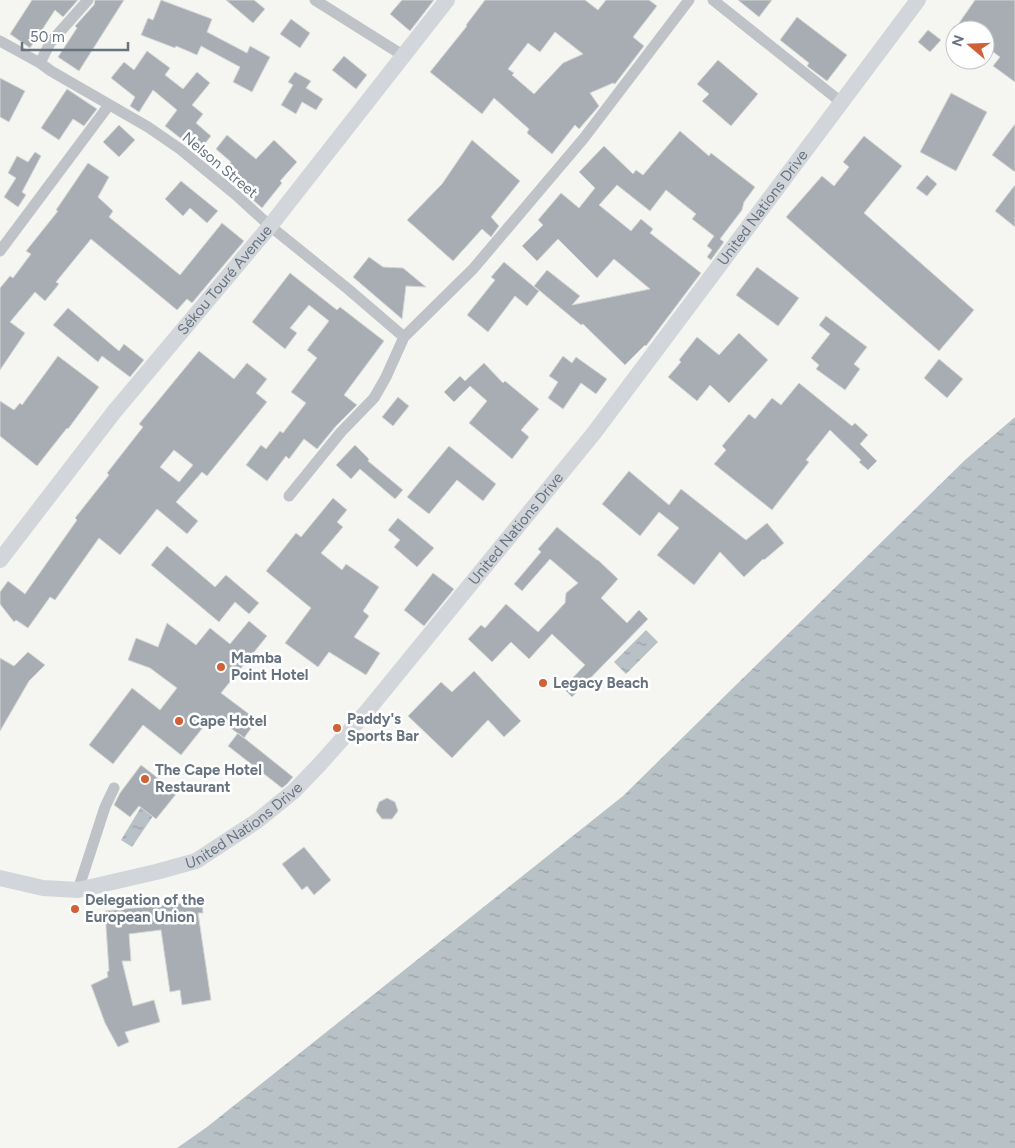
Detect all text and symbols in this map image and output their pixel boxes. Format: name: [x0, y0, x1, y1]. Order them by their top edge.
scale bar: [22, 20, 129, 52]
north arrow: [945, 20, 995, 70]
text: 50 m: [30, 28, 65, 46]
text: N: [948, 33, 968, 49]
street label: Nelson Street: [179, 128, 262, 202]
street label: United Nations Drive: [714, 146, 812, 269]
street label: Sékou Touré Avenue: [174, 222, 276, 339]
street label: United Nations Drive: [465, 469, 567, 589]
place label: Mamba Point Hotel: [231, 649, 309, 684]
marker: Mamba Point Hotel: [215, 661, 227, 673]
place label: Legacy Beach: [553, 674, 649, 692]
marker: Legacy Beach: [537, 677, 549, 689]
place label: Paddy's Sports Bar: [347, 710, 419, 745]
place label: Cape Hotel: [189, 712, 267, 730]
marker: Cape Hotel: [173, 715, 185, 727]
marker: Paddy's Sports Bar: [331, 722, 343, 734]
place label: The Cape Hotel Restaurant: [155, 761, 262, 796]
marker: The Cape Hotel Restaurant: [139, 773, 151, 785]
street label: United Nations Drive: [183, 779, 306, 872]
place label: Delegation of the European Union: [85, 891, 205, 926]
marker: Delegation of the European Union: [69, 903, 81, 915]

